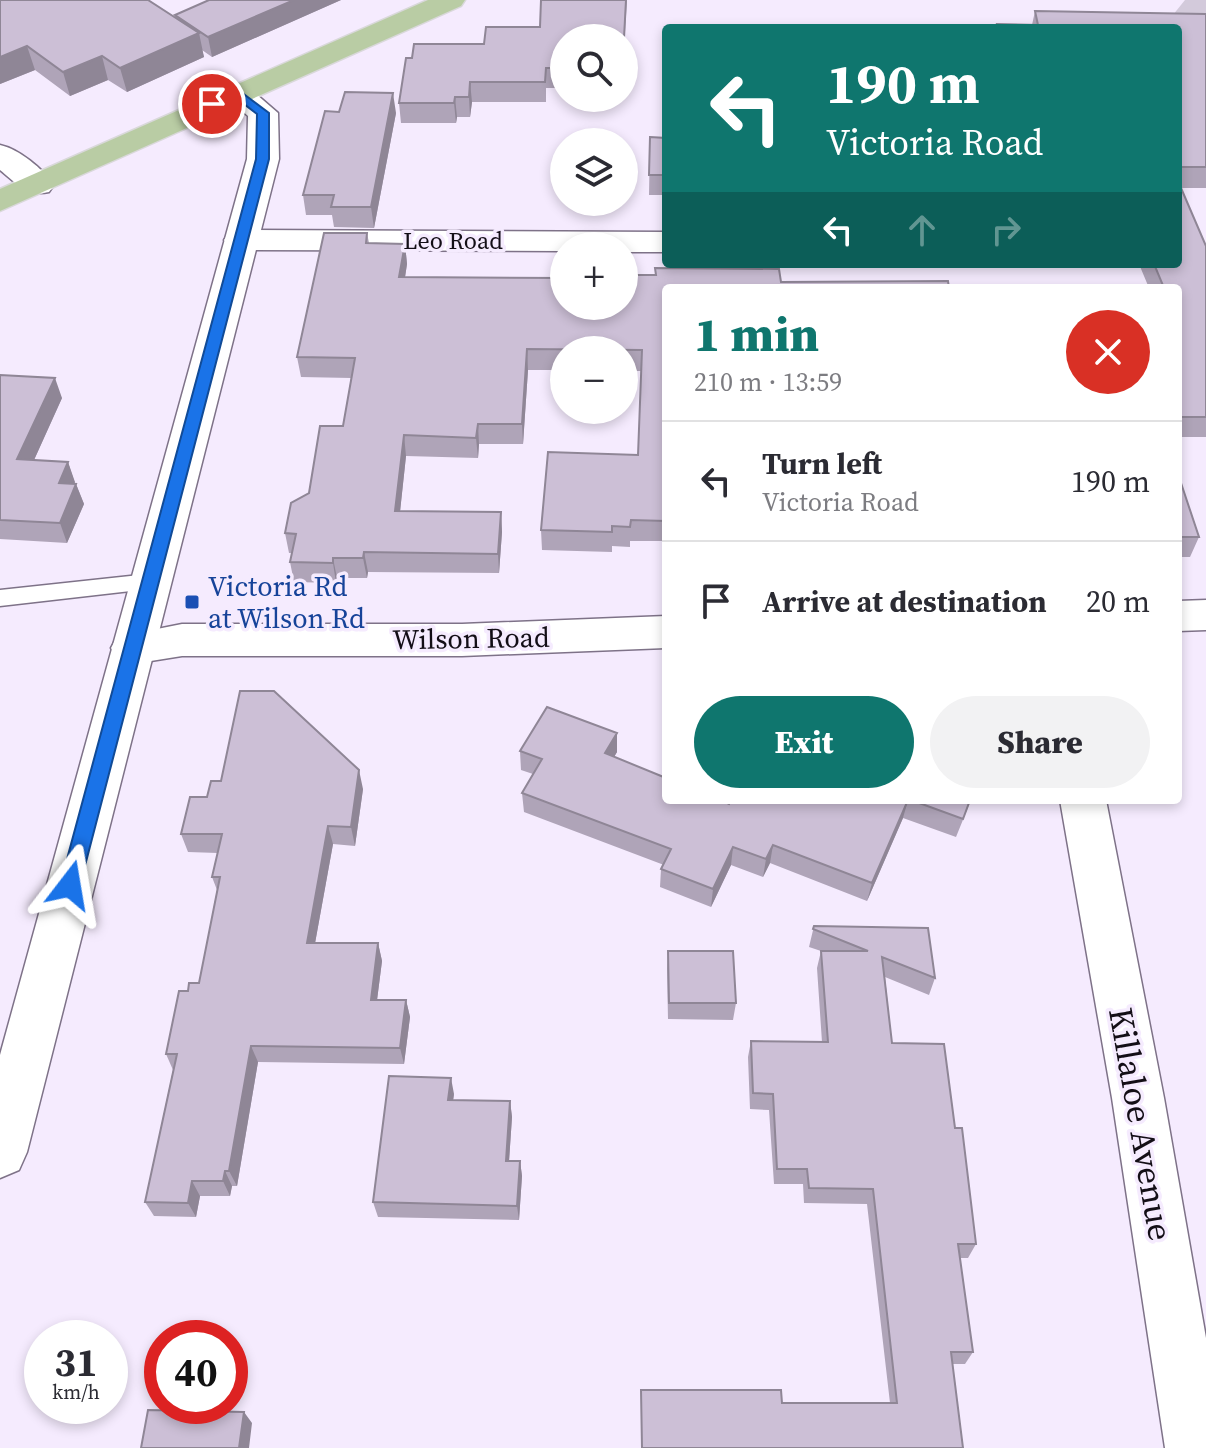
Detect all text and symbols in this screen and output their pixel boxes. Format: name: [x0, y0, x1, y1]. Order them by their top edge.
map controls: [550, 24, 638, 424]
button: search: [550, 24, 638, 112]
text: 190 m: [826, 45, 980, 122]
icon: left: [694, 56, 798, 160]
pin: [178, 70, 246, 138]
icon: arrive: [190, 82, 234, 126]
text: Victoria Road: [826, 118, 1043, 167]
button: layers: [550, 128, 638, 216]
icon: left: [816, 208, 860, 252]
icon: ahead: [900, 208, 944, 252]
icon: right: [984, 208, 1028, 252]
street label: Leo Road: [403, 224, 503, 257]
button: +: [550, 232, 638, 320]
text: 1 min: [694, 301, 819, 367]
button: close: [1066, 310, 1150, 394]
button: −: [550, 336, 638, 424]
text: 210 m · 13:59: [694, 364, 842, 400]
text: Turn left: [762, 443, 882, 484]
icon: left: [694, 459, 738, 503]
text: 190 m: [1071, 461, 1150, 502]
text: Victoria Road: [762, 484, 919, 520]
place label: Victoria Rd at Wilson Rd: [208, 567, 365, 637]
icon: arrive: [694, 579, 738, 623]
text: Arrive at destination: [762, 581, 1047, 622]
text: 20 m: [1086, 581, 1150, 622]
marker: Victoria Rd at Wilson Rd: [183, 593, 201, 611]
street label: Wilson Road: [392, 618, 550, 658]
button: Exit: [694, 696, 914, 788]
button: Share: [930, 696, 1150, 788]
position arrow: [28, 843, 112, 927]
street label: Killaloe Avenue: [1098, 1004, 1184, 1244]
speed limit sign: 40: [144, 1320, 248, 1424]
text: 31: [54, 1335, 98, 1389]
text: km/h: [52, 1378, 100, 1406]

